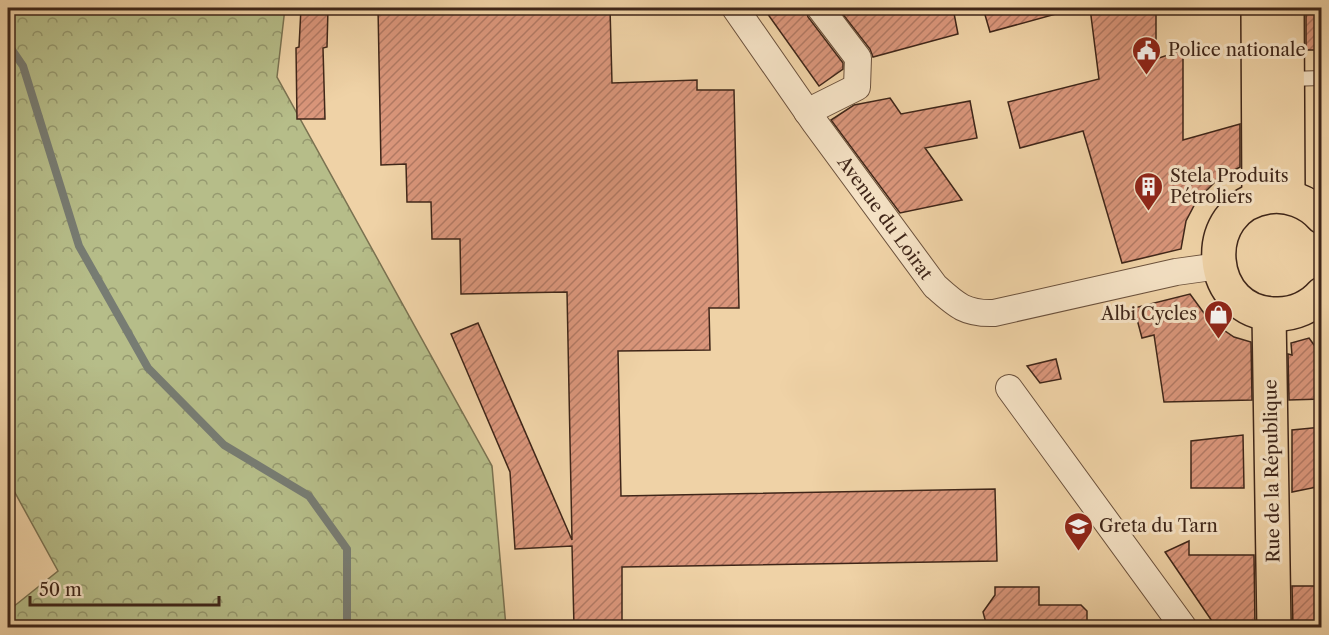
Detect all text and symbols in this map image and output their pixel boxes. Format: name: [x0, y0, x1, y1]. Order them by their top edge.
public building icon: Police nationale: [1131, 34, 1163, 76]
place label: Police nationale: [1168, 39, 1305, 61]
street label: Avenue du Loirat: [832, 151, 938, 285]
place label: Stela Produits Pétroliers: [1170, 165, 1289, 208]
building icon: Stela Produits Pétroliers: [1133, 170, 1165, 212]
shop icon: Albi Cycles: [1202, 298, 1234, 340]
place label: Albi Cycles: [1100, 303, 1197, 325]
street label: Rue de la République: [1259, 379, 1285, 563]
school or university icon: Greta du Tarn: [1062, 510, 1094, 552]
place label: Greta du Tarn: [1099, 515, 1218, 537]
scale bar: [30, 569, 219, 607]
text: 50 m: [39, 579, 82, 601]

